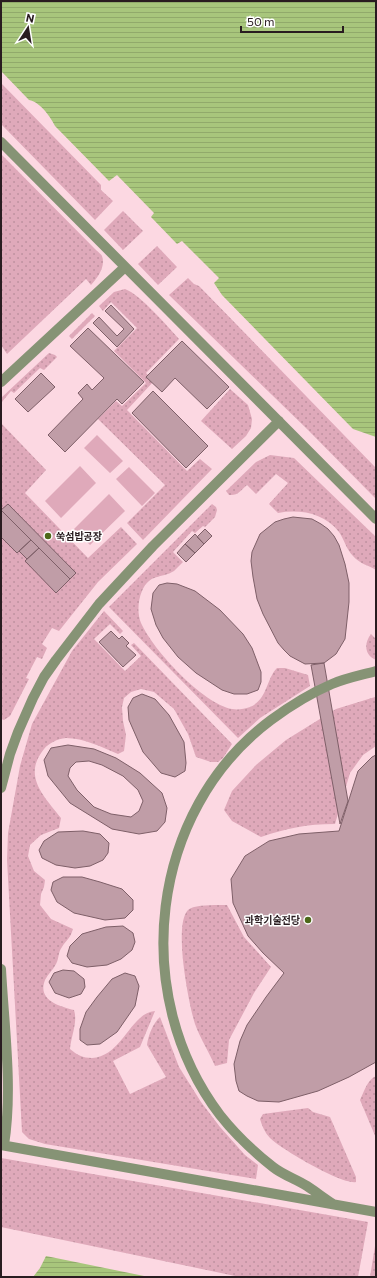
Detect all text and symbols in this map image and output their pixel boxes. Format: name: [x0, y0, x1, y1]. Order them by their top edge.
north arrow: [8, 8, 48, 48]
scale bar: [241, 8, 343, 34]
text: N: [25, 11, 36, 25]
text: 50 m: [247, 14, 275, 28]
place label: 쑥섬밥공장: [56, 530, 102, 542]
marker: 쑥섬밥공장: [43, 531, 53, 541]
place label: 과학기술전당: [245, 914, 300, 926]
marker: 과학기술전당: [303, 915, 313, 925]

